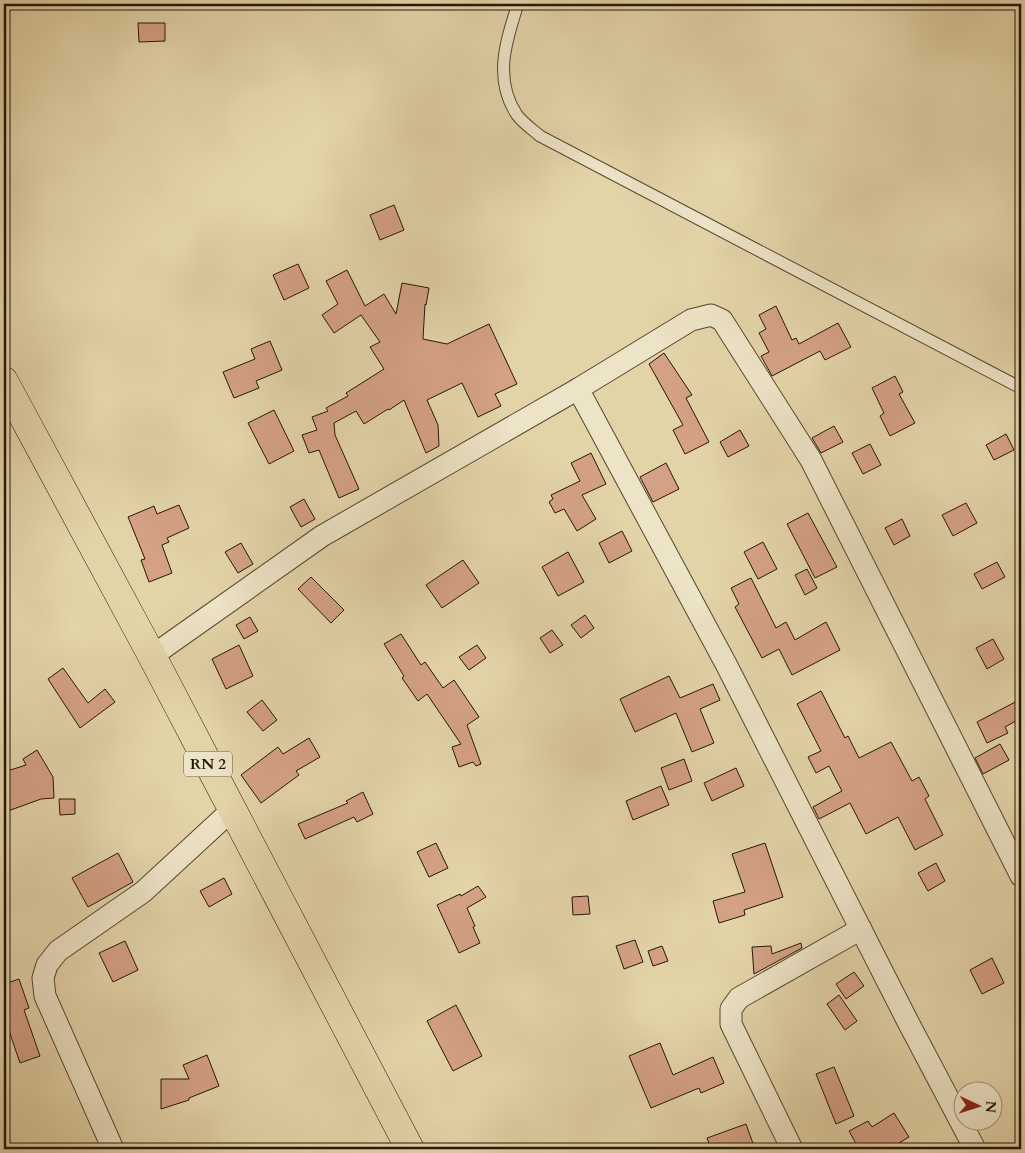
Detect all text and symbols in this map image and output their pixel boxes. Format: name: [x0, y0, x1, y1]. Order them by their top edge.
road number: RN 2: [184, 752, 232, 776]
north arrow: [952, 1080, 1002, 1130]
text: N: [981, 1100, 1000, 1114]

